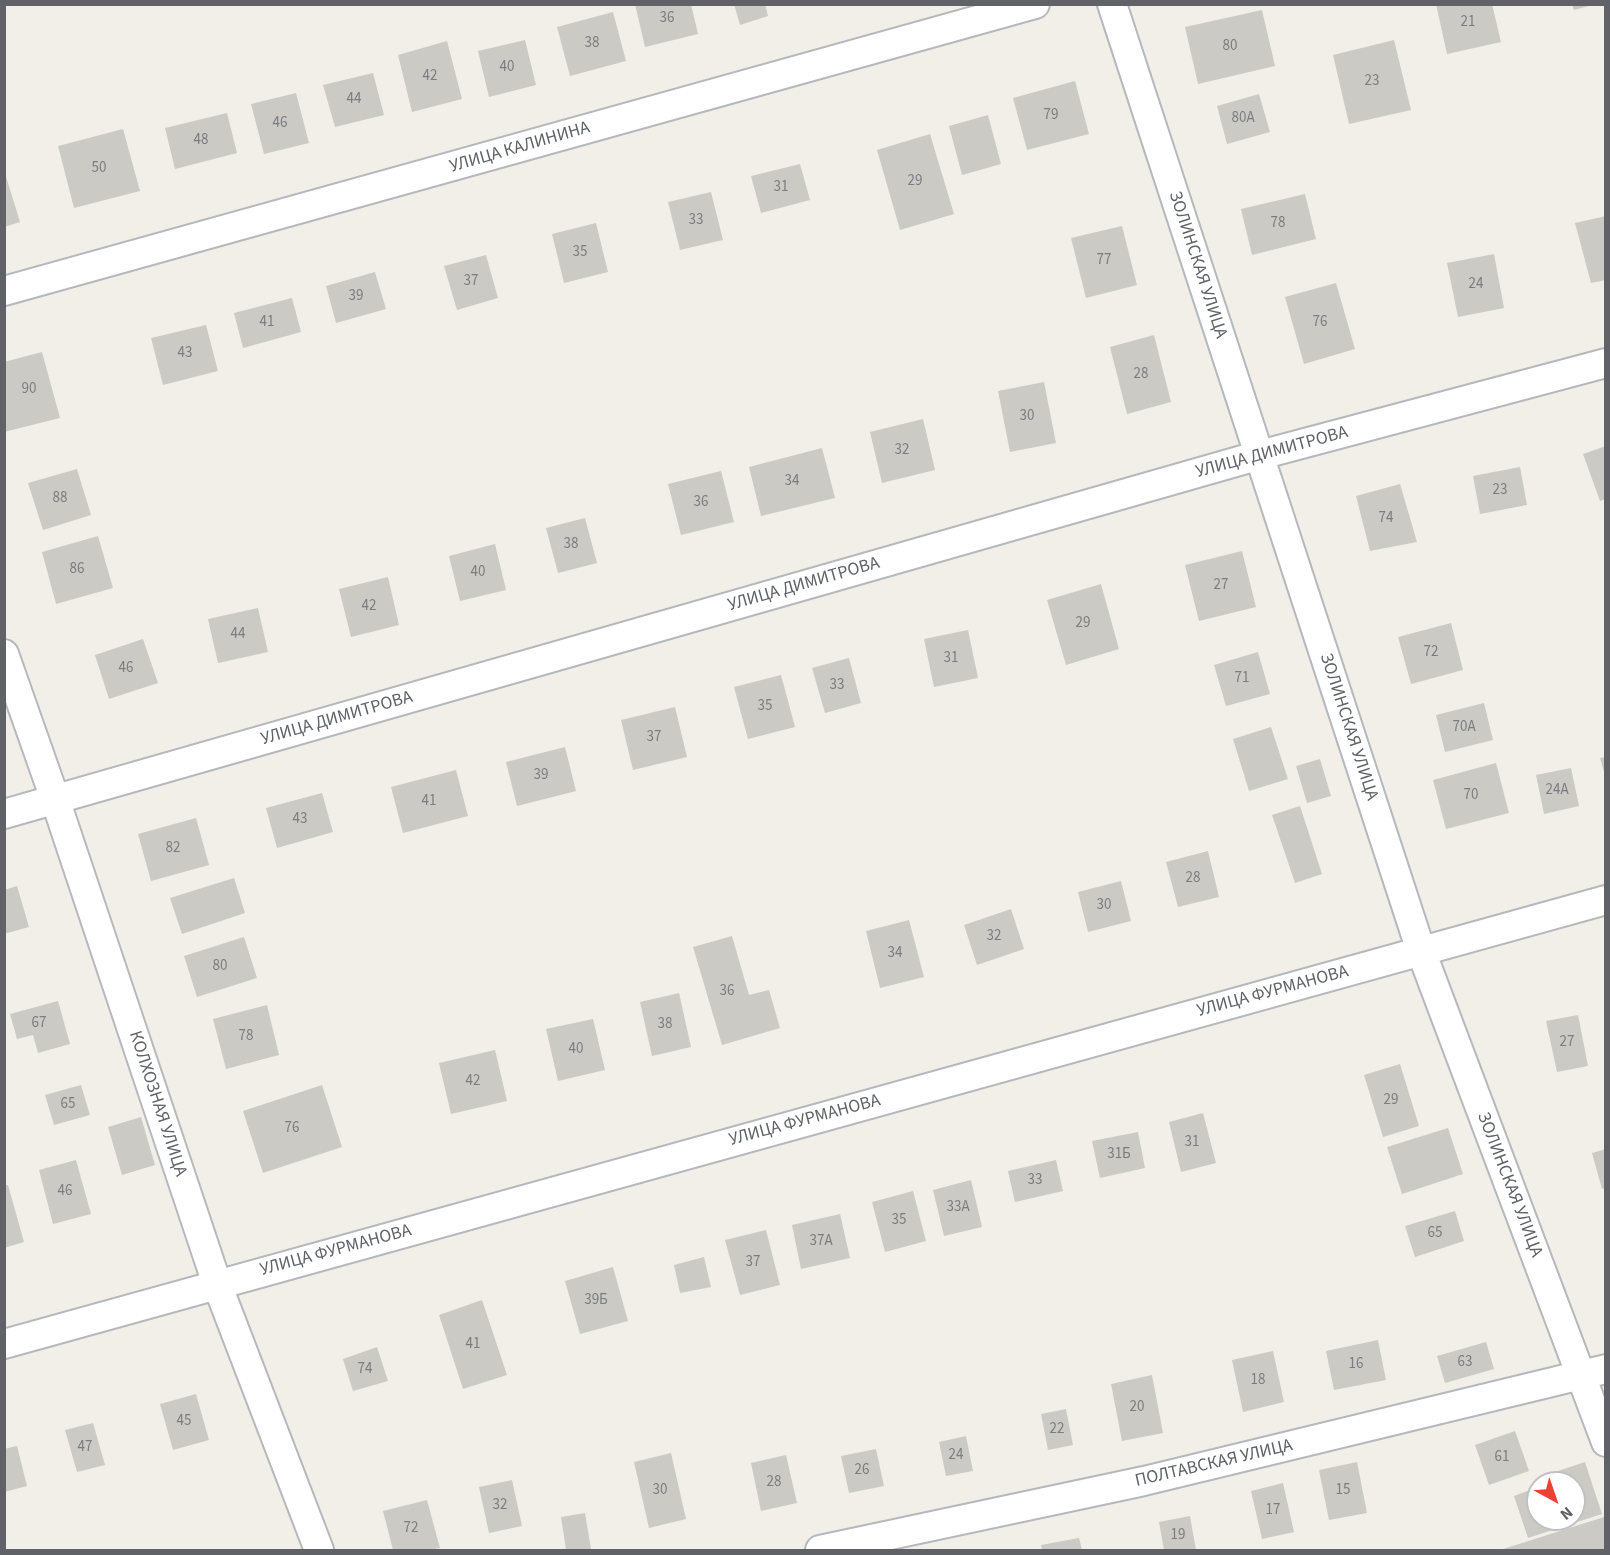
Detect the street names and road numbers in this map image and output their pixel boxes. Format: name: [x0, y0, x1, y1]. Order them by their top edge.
street label: УЛИЦА КАЛИНИНА: [447, 118, 593, 178]
street label: ЗОЛИНСКАЯ УЛИЦА: [1163, 189, 1231, 341]
street label: УЛИЦА ДИМИТРОВА: [1194, 422, 1350, 484]
street label: УЛИЦА ДИМИТРОВА: [726, 553, 882, 617]
street label: ЗОЛИНСКАЯ УЛИЦА: [1314, 651, 1382, 803]
street label: УЛИЦА ДИМИТРОВА: [259, 687, 415, 751]
street label: УЛИЦА ФУРМАНОВА: [1195, 961, 1351, 1023]
street label: КОЛХОЗНАЯ УЛИЦА: [123, 1029, 191, 1179]
street label: УЛИЦА ФУРМАНОВА: [727, 1090, 883, 1152]
street label: ЗОЛИНСКАЯ УЛИЦА: [1471, 1109, 1547, 1261]
street label: УЛИЦА ФУРМАНОВА: [258, 1220, 414, 1282]
street label: ПОЛТАВСКАЯ УЛИЦА: [1133, 1435, 1295, 1493]

